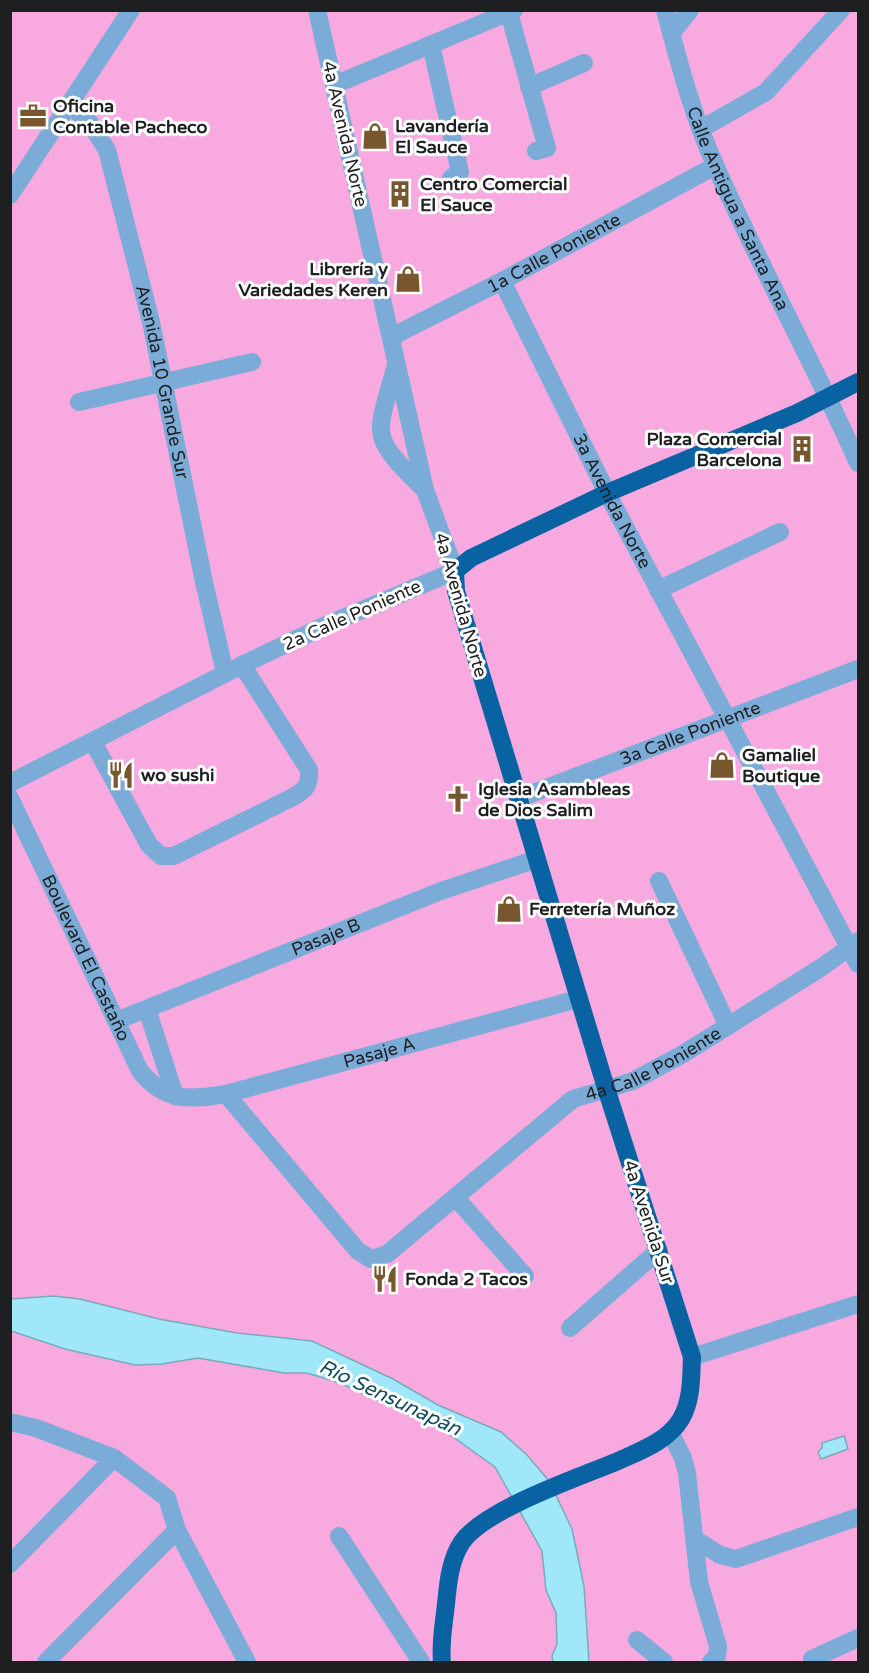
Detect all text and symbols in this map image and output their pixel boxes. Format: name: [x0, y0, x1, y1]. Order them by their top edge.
street label: 4a Avenida Norte: [318, 59, 372, 209]
place label: Oficina Contable Pacheco: [53, 95, 208, 138]
office icon: Oficina Contable Pacheco: [18, 101, 48, 131]
street label: Calle Antigua a Santa Ana: [682, 104, 794, 314]
place label: Lavandería El Sauce: [395, 115, 489, 158]
shop icon: Lavandería El Sauce: [360, 121, 390, 151]
place label: Centro Comercial El Sauce: [420, 173, 567, 216]
building icon: Centro Comercial El Sauce: [385, 179, 415, 209]
street label: 1a Calle Poniente: [483, 208, 624, 298]
place label: Librería y Variedades Keren: [238, 258, 388, 301]
shop icon: Librería y Variedades Keren: [393, 264, 423, 294]
street label: Avenida 10 Grande Sur: [131, 282, 194, 481]
place label: Plaza Comercial Barcelona: [646, 428, 782, 471]
street label: 3a Avenida Norte: [568, 430, 656, 572]
building icon: Plaza Comercial Barcelona: [787, 434, 817, 464]
street label: 4a Avenida Norte: [430, 530, 492, 680]
street label: 2a Calle Poniente: [280, 575, 424, 655]
street label: 3a Calle Poniente: [617, 696, 763, 770]
place label: Gamaliel Boutique: [742, 744, 820, 787]
shop icon: Gamaliel Boutique: [707, 750, 737, 780]
restaurant icon: wo sushi: [106, 760, 136, 790]
place label: wo sushi: [141, 764, 214, 786]
place label: Iglesia Asambleas de Dios Salim: [478, 778, 631, 821]
church icon: Iglesia Asambleas de Dios Salim: [443, 784, 473, 814]
street label: Boulevard El Castaño: [37, 871, 135, 1045]
shop icon: Ferretería Muñoz: [494, 894, 524, 924]
place label: Ferretería Muñoz: [529, 898, 675, 920]
street label: Pasaje B: [288, 913, 364, 961]
street label: 4a Calle Poniente: [583, 1022, 725, 1106]
street label: Pasaje A: [341, 1032, 418, 1073]
street label: 4a Avenida Sur: [619, 1157, 679, 1287]
restaurant icon: Fonda 2 Tacos: [370, 1264, 400, 1294]
place label: Fonda 2 Tacos: [405, 1268, 528, 1290]
water label: Río Sensunapán: [315, 1355, 465, 1442]

